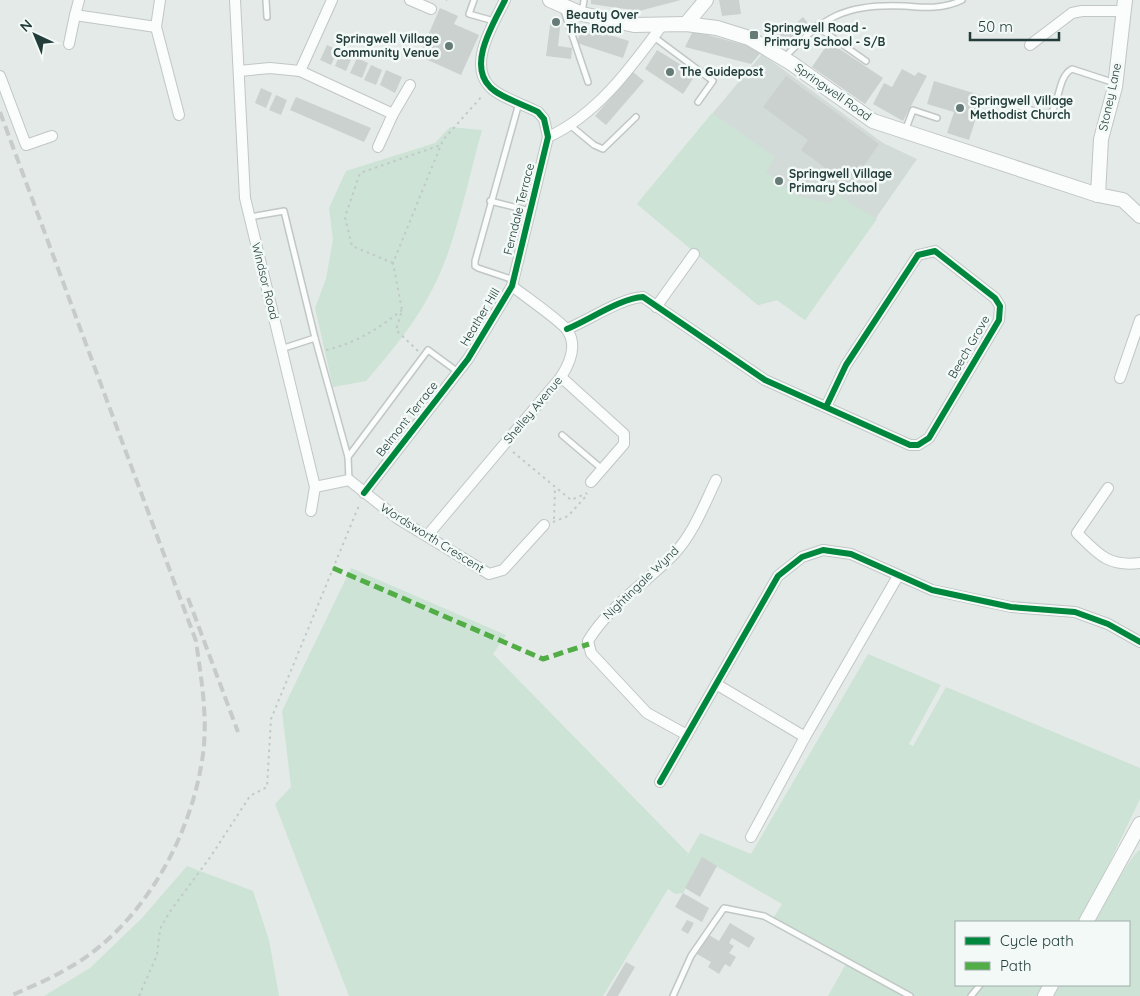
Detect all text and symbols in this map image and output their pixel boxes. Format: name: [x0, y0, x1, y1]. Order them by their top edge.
place label: Beauty Over The Road: [566, 7, 639, 36]
north arrow: [10, 10, 60, 60]
scale bar: [970, 10, 1059, 42]
text: N: [16, 16, 36, 36]
marker: Beauty Over The Road: [550, 16, 562, 28]
text: 50 m: [978, 17, 1013, 36]
place label: Springwell Road - Primary School - S/B: [764, 20, 886, 49]
marker: Springwell Road - Primary School - S/B: [748, 29, 760, 41]
place label: Springwell Village Community Venue: [333, 31, 439, 60]
marker: Springwell Village Community Venue: [443, 40, 455, 52]
street label: Springwell Road: [792, 60, 874, 124]
street label: Stoney Lane: [1095, 61, 1124, 132]
place label: The Guidepost: [680, 64, 764, 79]
marker: The Guidepost: [664, 66, 676, 78]
place label: Springwell Village Methodist Church: [970, 93, 1073, 122]
marker: Springwell Village Methodist Church: [954, 102, 966, 114]
street label: Ferndale Terrace: [500, 161, 537, 256]
place label: Springwell Village Primary School: [789, 166, 892, 195]
marker: Springwell Village Primary School: [773, 175, 785, 187]
street label: Windsor Road: [249, 241, 282, 321]
street label: Heather Hill: [456, 285, 503, 348]
street label: Beech Grove: [944, 312, 993, 381]
street label: Shelley Avenue: [500, 373, 565, 447]
street label: Belmont Terrace: [372, 378, 441, 459]
street label: Wordsworth Crescent: [378, 500, 487, 576]
street label: Nightingale Wynd: [600, 543, 682, 622]
legend: [955, 921, 1130, 986]
text: Cycle path: [1000, 931, 1074, 950]
text: Path: [1000, 956, 1032, 975]

